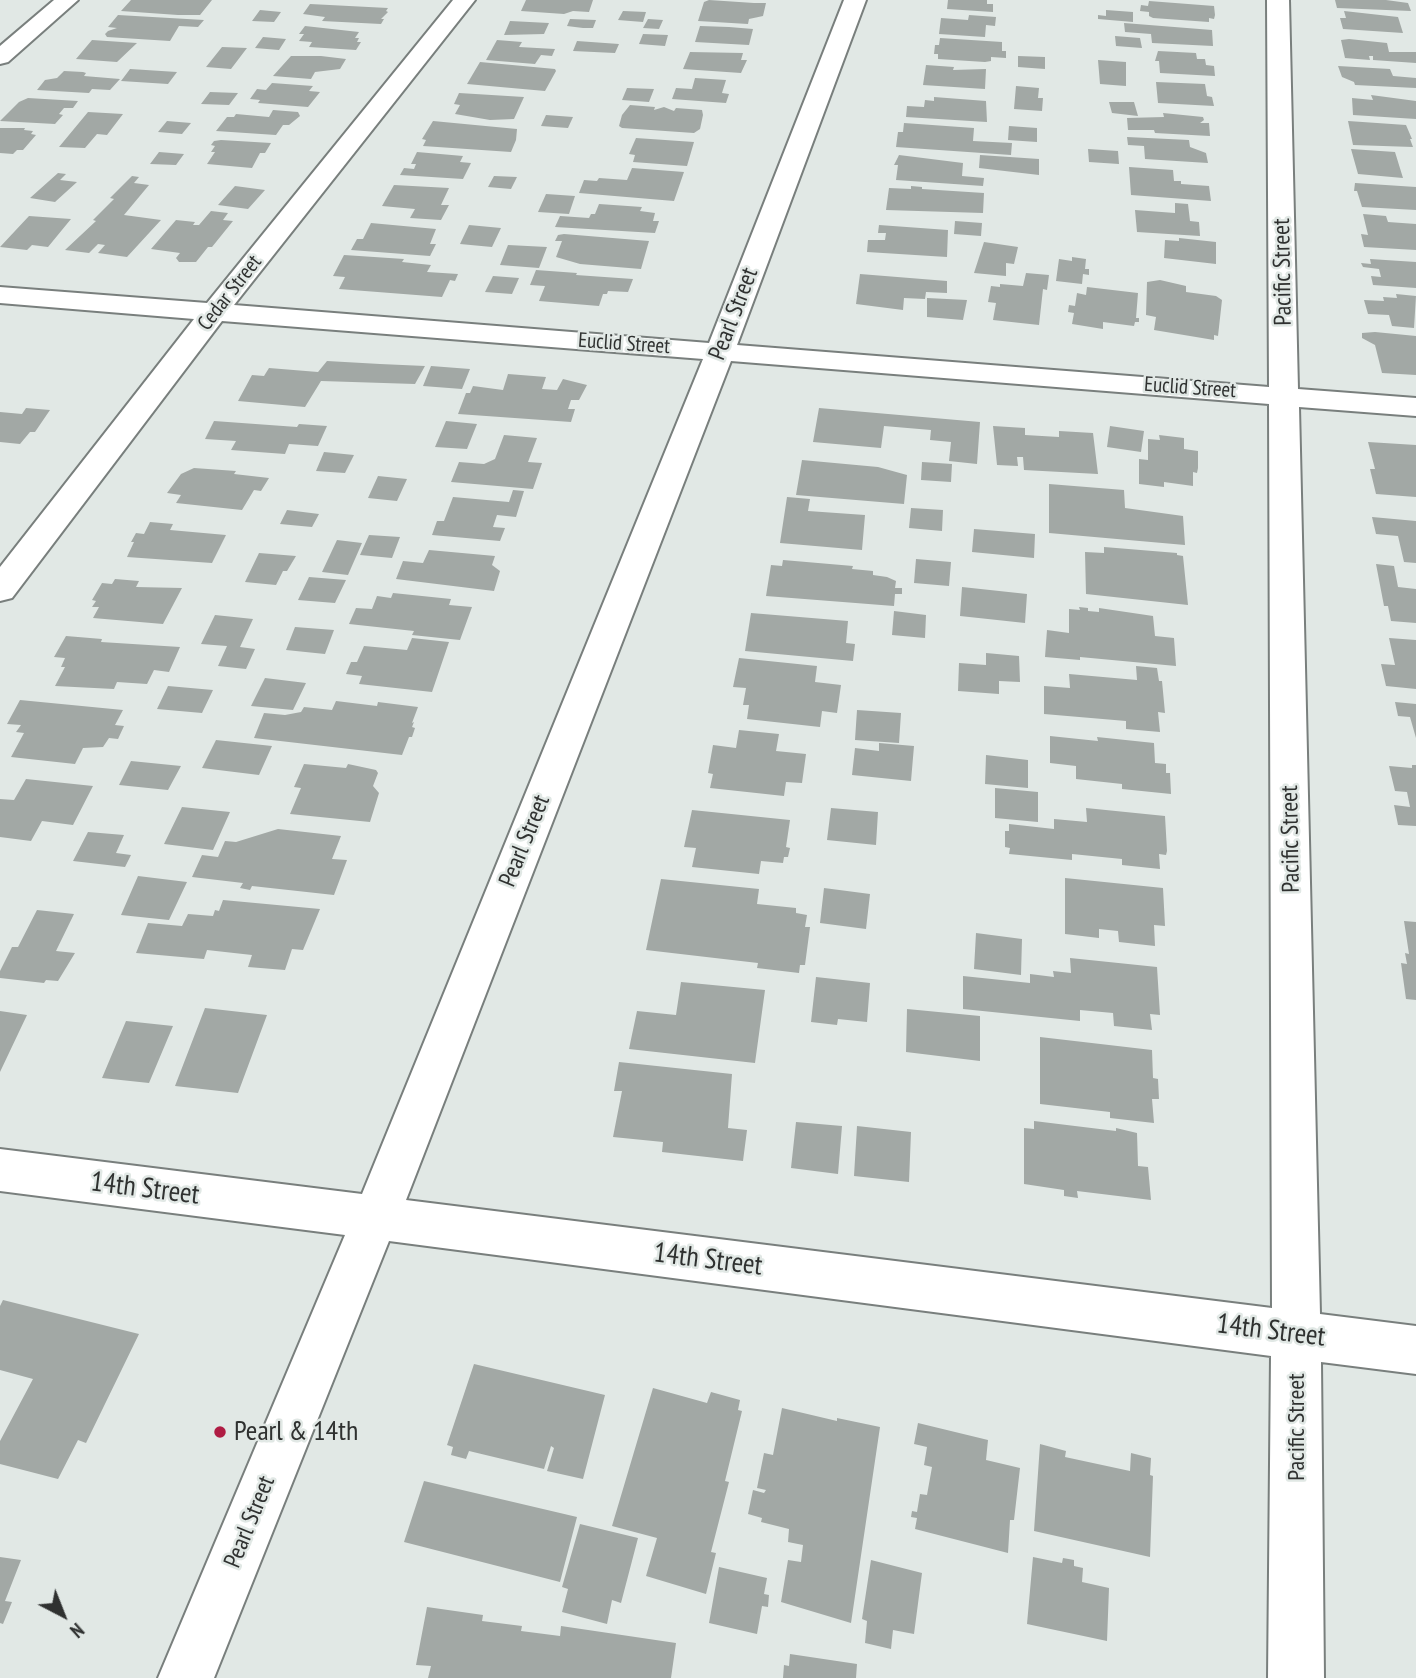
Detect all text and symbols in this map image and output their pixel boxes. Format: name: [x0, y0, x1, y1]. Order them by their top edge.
street label: Pacific Street: [1268, 218, 1298, 326]
street label: Cedar Street: [193, 250, 267, 336]
street label: Pearl Street: [703, 264, 765, 364]
street label: Euclid Street: [577, 328, 671, 360]
street label: Euclid Street: [1143, 372, 1237, 404]
street label: Pacific Street: [1276, 785, 1306, 893]
street label: Pearl Street: [494, 791, 556, 891]
street label: 14th Street: [89, 1166, 201, 1212]
street label: 14th Street: [652, 1237, 764, 1283]
street label: 14th Street: [1215, 1308, 1327, 1354]
street label: Pacific Street: [1283, 1373, 1311, 1481]
place label: Pearl & 14th: [234, 1415, 358, 1449]
marker: Pearl & 14th: [212, 1424, 228, 1440]
street label: Pearl Street: [219, 1472, 281, 1572]
north arrow: [28, 1580, 98, 1650]
text: N: [65, 1618, 89, 1643]

